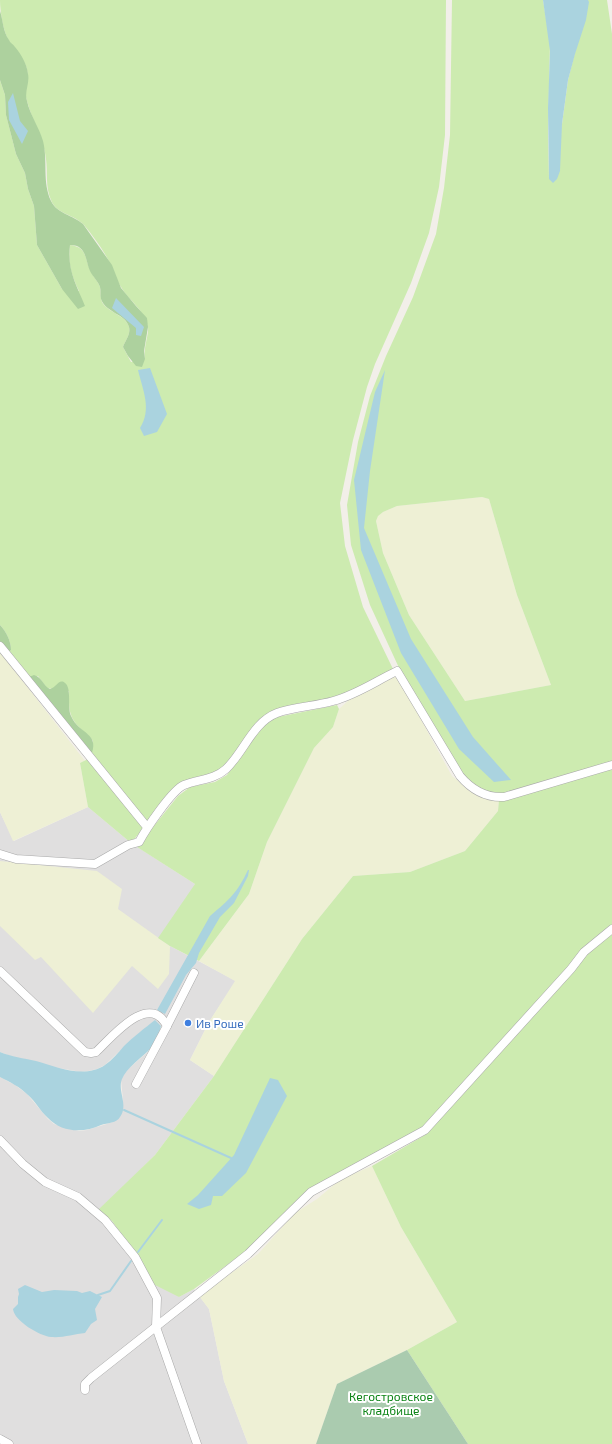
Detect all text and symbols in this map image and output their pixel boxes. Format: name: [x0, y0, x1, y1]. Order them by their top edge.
place label: Ив Роше: [196, 1016, 244, 1030]
marker: Ив Роше: [183, 1018, 193, 1028]
park label: Кегостровское кладбище: [349, 1389, 433, 1417]

